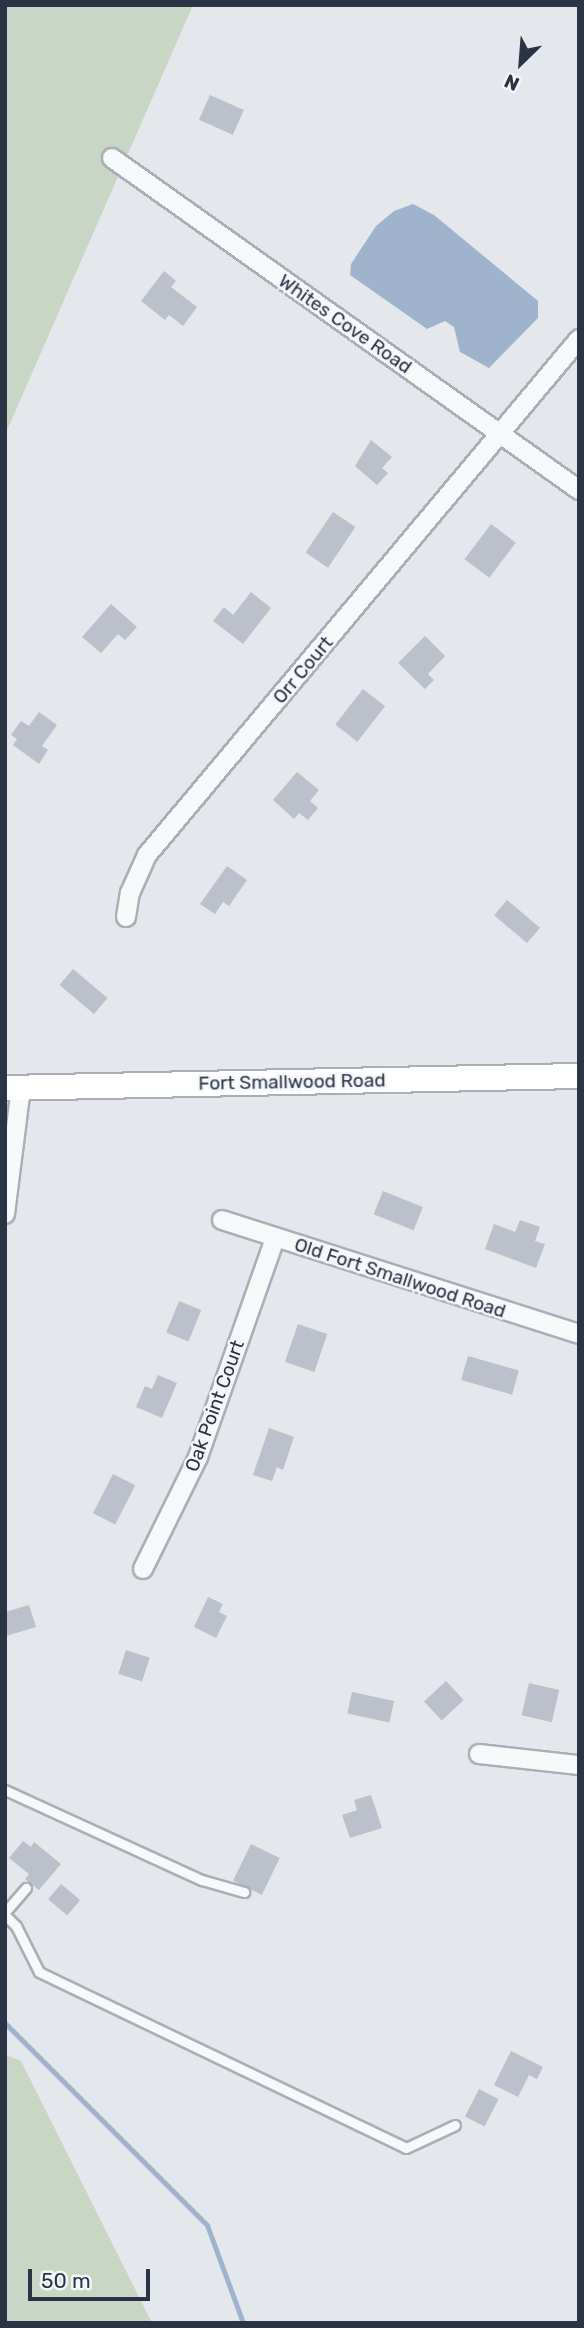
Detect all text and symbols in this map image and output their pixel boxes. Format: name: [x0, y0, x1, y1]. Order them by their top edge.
north arrow: [486, 28, 556, 98]
text: N: [501, 69, 523, 96]
street label: Whites Cove Road: [274, 269, 416, 379]
street label: Orr Court: [268, 631, 338, 709]
street label: Fort Smallwood Road: [198, 1069, 386, 1095]
street label: Old Fort Smallwood Road: [292, 1233, 508, 1323]
street label: Oak Point Court: [181, 1337, 249, 1475]
scale bar: [32, 2254, 154, 2298]
text: 50 m: [41, 2268, 91, 2293]

